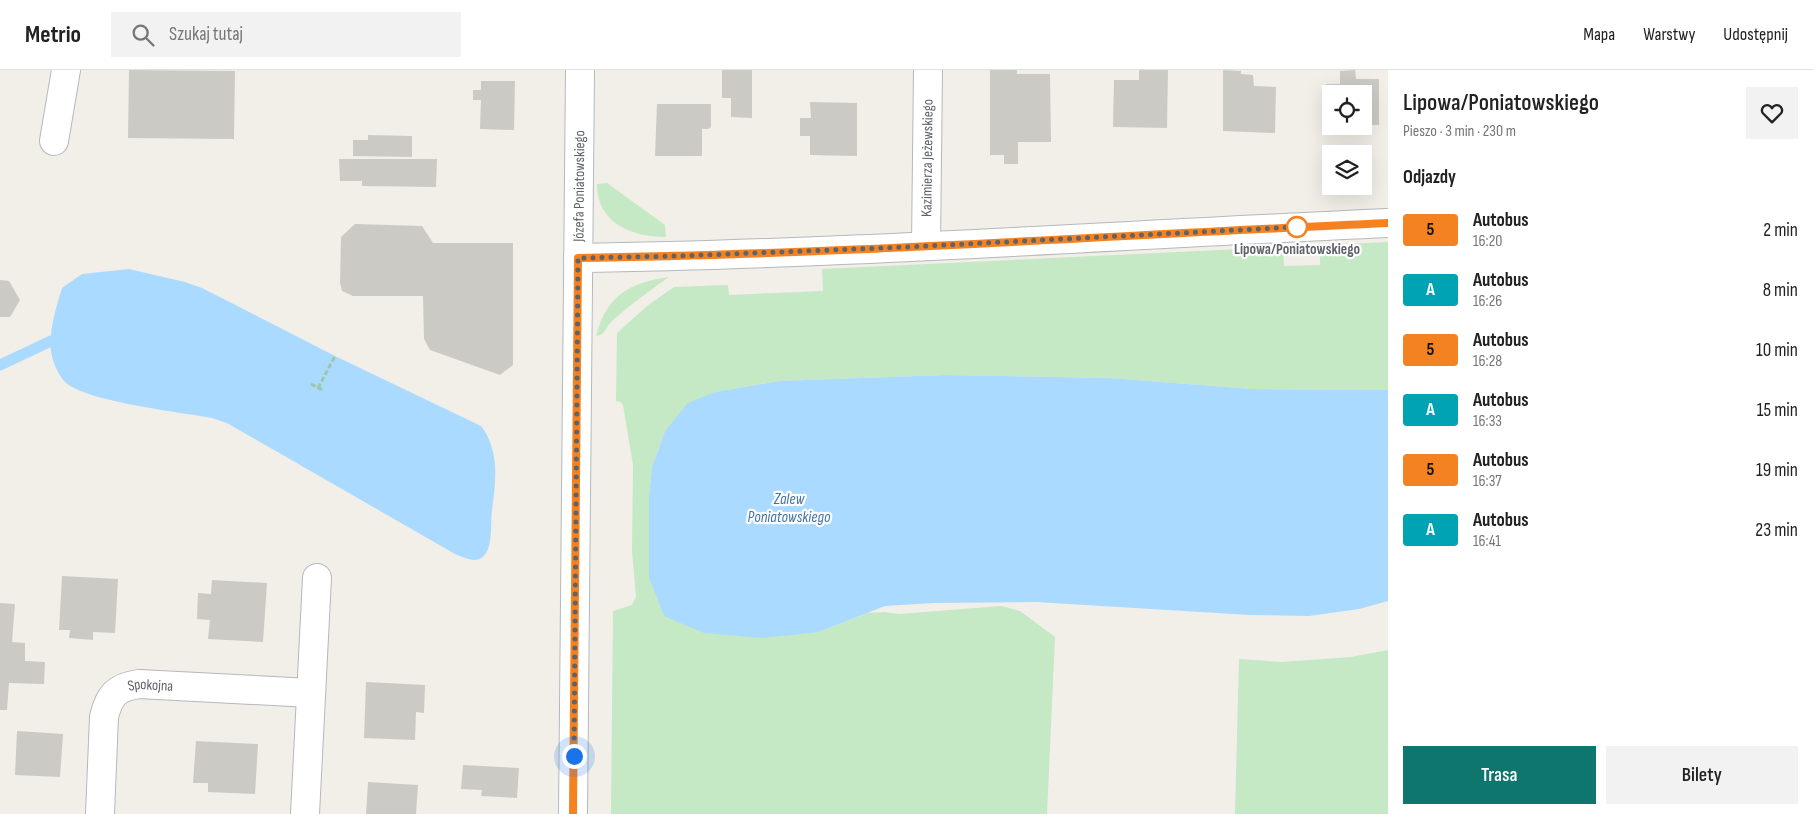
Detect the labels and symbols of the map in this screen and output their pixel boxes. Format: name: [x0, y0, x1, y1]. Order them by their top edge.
street label: Kazimierza Jeżewskiego: [917, 99, 937, 217]
street label: Józefa Poniatowskiego: [569, 130, 589, 243]
marker: Lipowa/Poniatowskiego: [1286, 216, 1308, 238]
place label: Lipowa/Poniatowskiego: [1234, 240, 1360, 259]
water label: Zalew Poniatowskiego: [748, 490, 831, 527]
street label: Spokojna: [126, 674, 174, 695]
your location: [562, 744, 587, 769]

